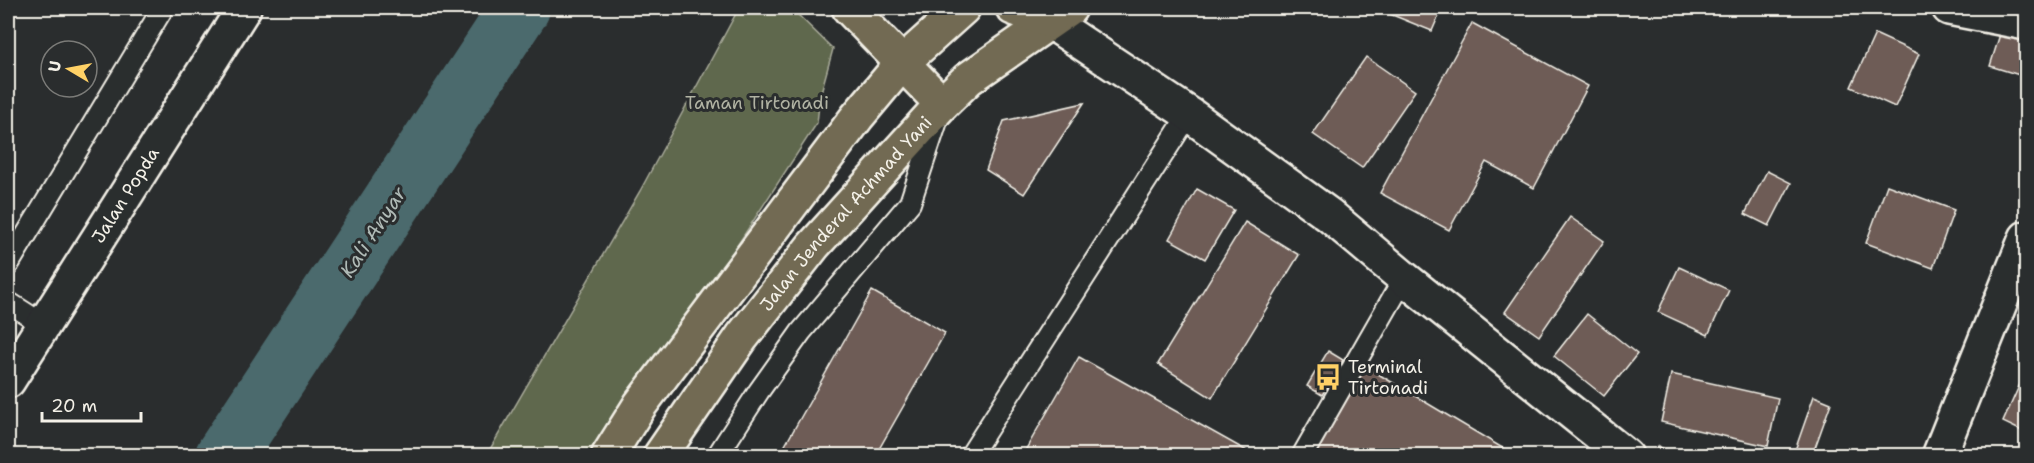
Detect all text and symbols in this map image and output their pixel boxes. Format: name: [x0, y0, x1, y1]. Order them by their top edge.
north arrow: [39, 39, 99, 99]
text: U: [43, 59, 66, 74]
park label: Taman Tirtonadi: [685, 91, 829, 115]
street label: Jalan Jenderal Achmad Yani: [755, 111, 937, 316]
street label: Jalan Popda: [86, 143, 165, 248]
water label: Kali Anyar: [334, 181, 412, 282]
place label: Terminal Tirtonadi: [1348, 355, 1428, 400]
bus stop icon: Terminal Tirtonadi: [1313, 362, 1343, 392]
scale bar: [42, 385, 141, 423]
text: 20 m: [51, 394, 97, 418]

